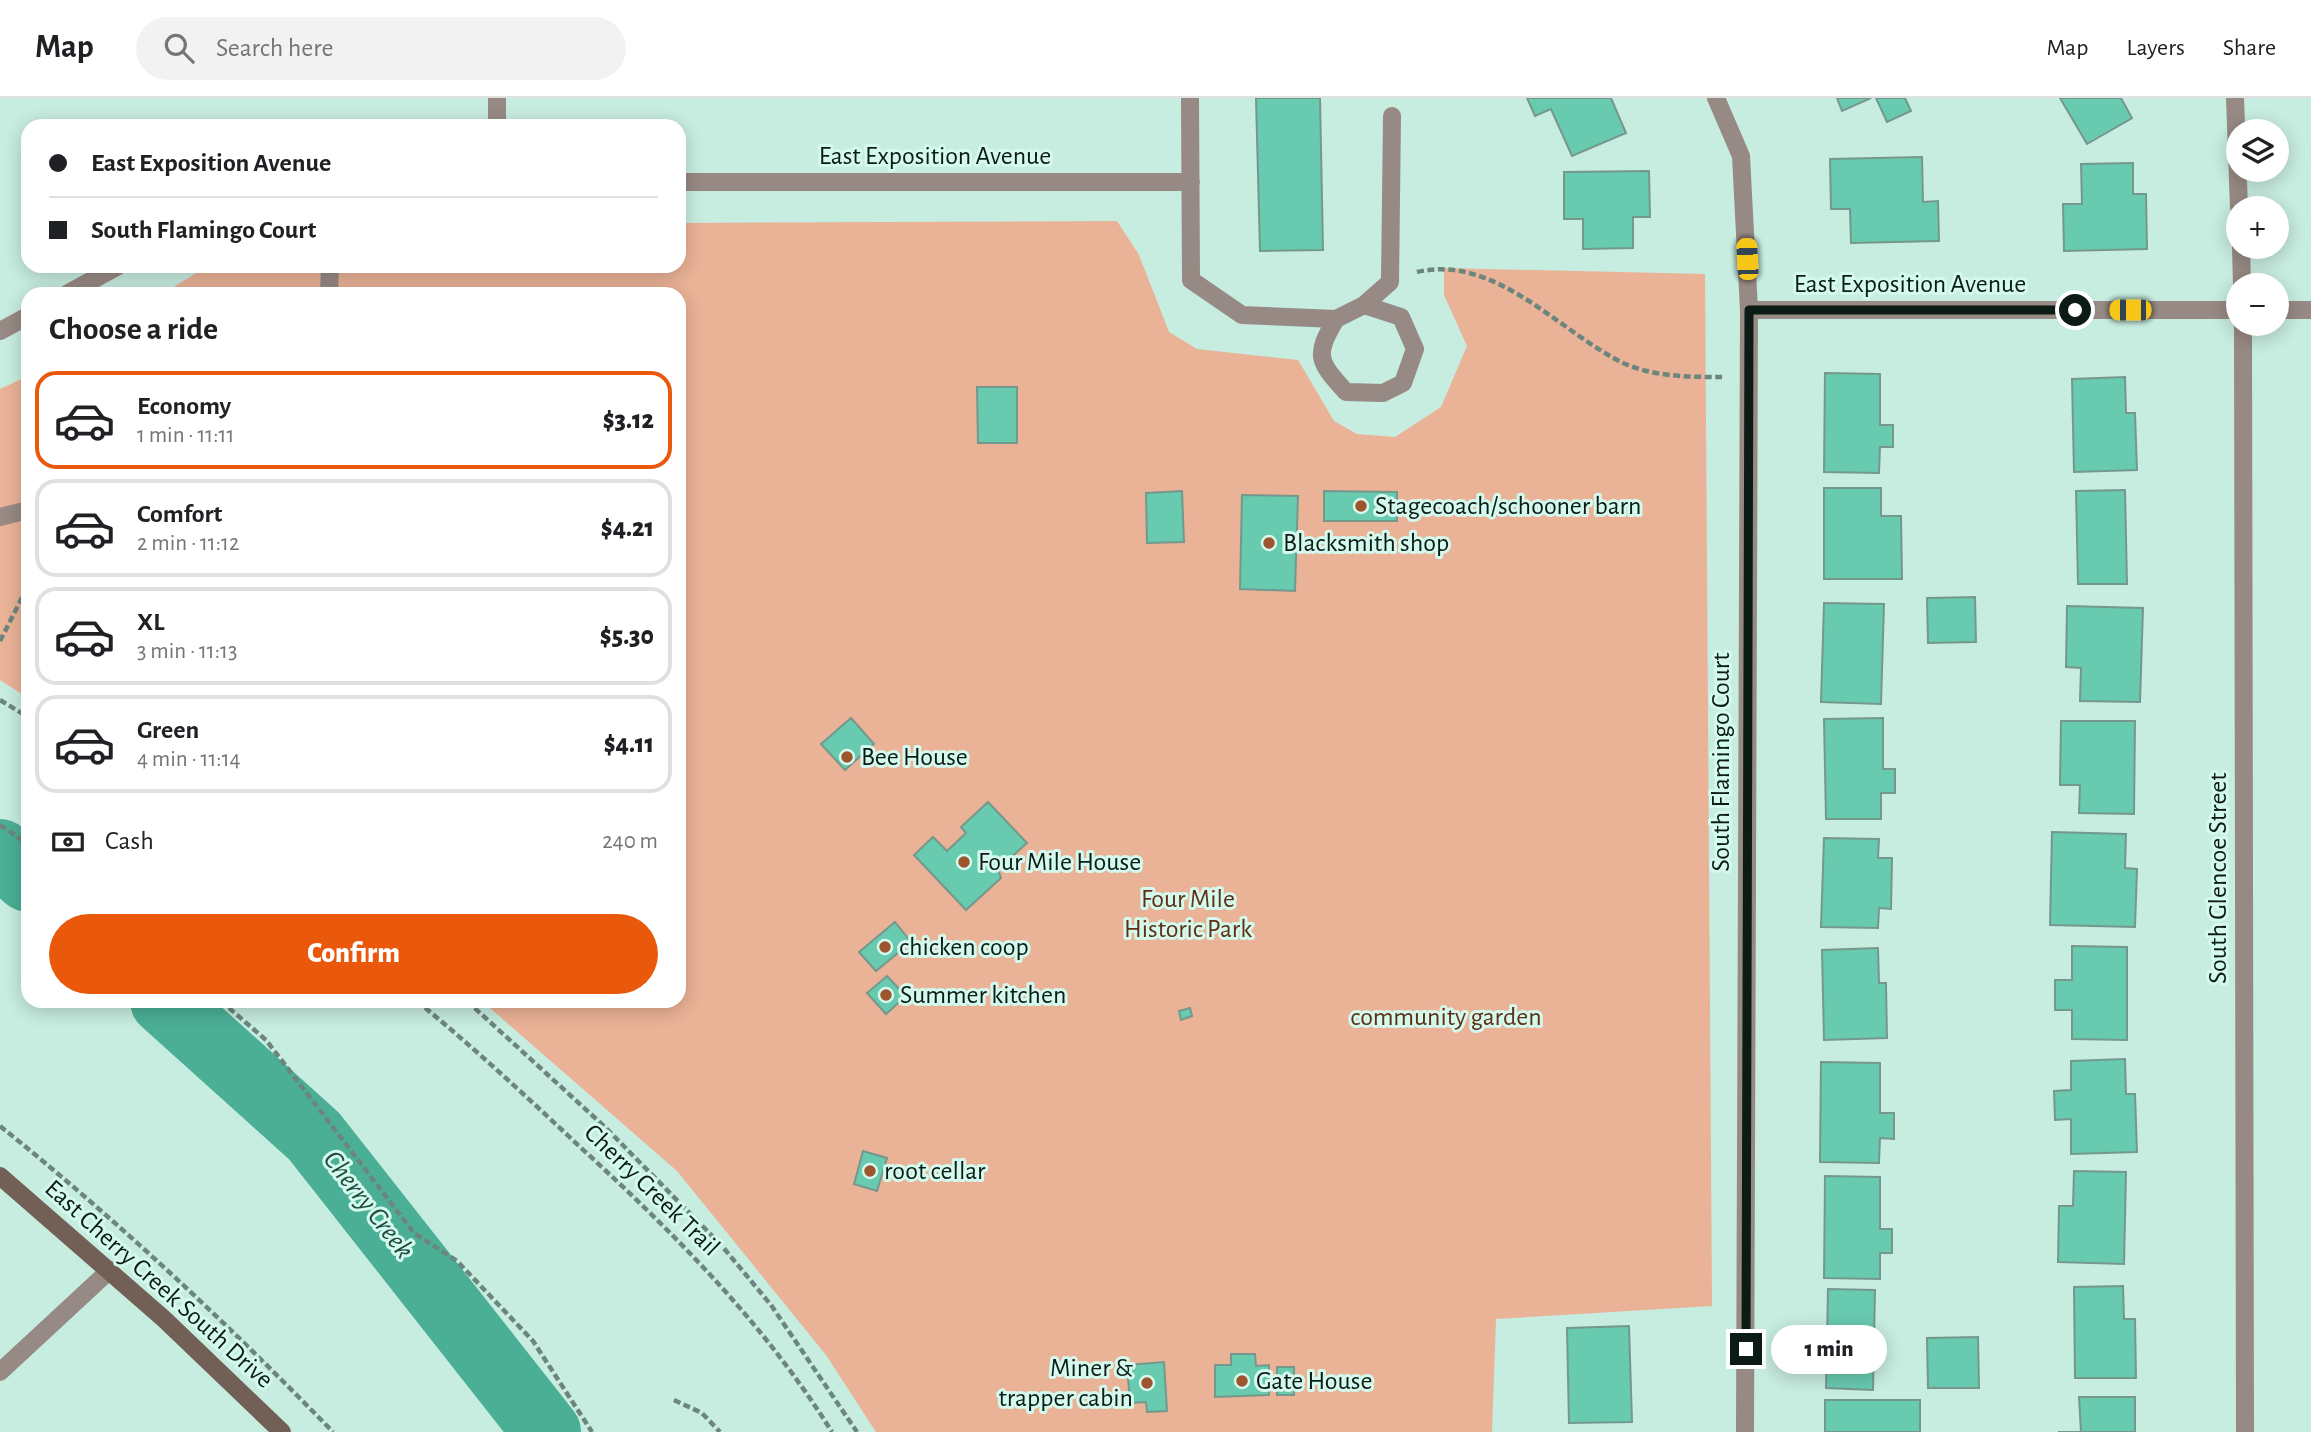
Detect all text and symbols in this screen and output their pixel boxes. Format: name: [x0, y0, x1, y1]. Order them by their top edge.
search box: [136, 17, 626, 80]
icon: search: [160, 29, 198, 67]
text: Map: [35, 31, 94, 64]
text: Search here: [216, 35, 334, 61]
text: Map: [2046, 36, 2088, 60]
text: Layers: [2126, 36, 2185, 60]
text: Share: [2223, 36, 2276, 60]
map controls: [2226, 119, 2289, 336]
button: layers: [2226, 119, 2289, 182]
street label: East Exposition Avenue: [819, 143, 1051, 169]
text: East Exposition Avenue: [91, 150, 331, 176]
button: +: [2226, 196, 2289, 259]
text: South Flamingo Court: [91, 217, 316, 243]
car: [1736, 237, 1759, 281]
street label: East Exposition Avenue: [1794, 271, 2026, 297]
button: −: [2226, 273, 2289, 336]
route start: [2059, 294, 2091, 326]
car: [2110, 300, 2152, 321]
text: Choose a ride: [49, 313, 218, 345]
icon: car: [53, 389, 116, 452]
text: Economy: [137, 393, 231, 419]
text: $3.12: [603, 407, 654, 433]
text: 1 min · 11:11: [137, 424, 234, 447]
place label: Stagecoach/schooner barn: [1375, 493, 1641, 519]
icon: car: [53, 497, 116, 560]
marker: Stagecoach/schooner barn: [1353, 498, 1369, 514]
text: Comfort: [137, 501, 222, 527]
text: $4.21: [601, 515, 654, 541]
place label: Blacksmith shop: [1283, 530, 1449, 556]
text: 2 min · 11:12: [137, 532, 239, 555]
marker: Blacksmith shop: [1261, 535, 1277, 551]
icon: car: [53, 605, 116, 668]
text: XL: [137, 609, 164, 635]
text: $5.30: [600, 623, 654, 649]
text: 3 min · 11:13: [137, 640, 237, 663]
street label: South Flamingo Court: [1708, 653, 1734, 872]
icon: car: [53, 713, 116, 776]
text: Green: [137, 717, 199, 743]
text: $4.11: [604, 731, 654, 757]
place label: Bee House: [861, 744, 968, 770]
text: 4 min · 11:14: [137, 748, 241, 771]
marker: Bee House: [839, 749, 855, 765]
street label: South Glencoe Street: [2205, 772, 2231, 984]
icon: cash: [49, 823, 87, 861]
text: Cash: [105, 828, 154, 854]
text: 240 m: [602, 830, 658, 853]
place label: Four Mile House: [978, 849, 1141, 875]
marker: Four Mile House: [956, 854, 972, 870]
park label: Four Mile Historic Park: [1124, 886, 1252, 942]
button: Confirm: [49, 914, 658, 994]
place label: chicken coop: [899, 934, 1029, 960]
marker: chicken coop: [877, 939, 893, 955]
place label: Summer kitchen: [900, 982, 1066, 1008]
marker: Summer kitchen: [878, 987, 894, 1003]
park label: community garden: [1350, 1004, 1542, 1030]
street label: Cherry Creek Trail: [579, 1119, 725, 1261]
water label: Cherry Creek: [317, 1146, 419, 1264]
place label: root cellar: [884, 1158, 986, 1184]
marker: root cellar: [862, 1163, 878, 1179]
street label: East Cherry Creek South Drive: [40, 1175, 278, 1393]
callout: 1 min: [1770, 1324, 1886, 1374]
route end: [1730, 1333, 1762, 1365]
text: 1 min: [1805, 1338, 1853, 1361]
place label: Miner & trapper cabin: [999, 1355, 1133, 1411]
place label: Gate House: [1256, 1368, 1372, 1394]
marker: Gate House: [1234, 1373, 1250, 1389]
marker: Miner & trapper cabin: [1139, 1375, 1155, 1391]

